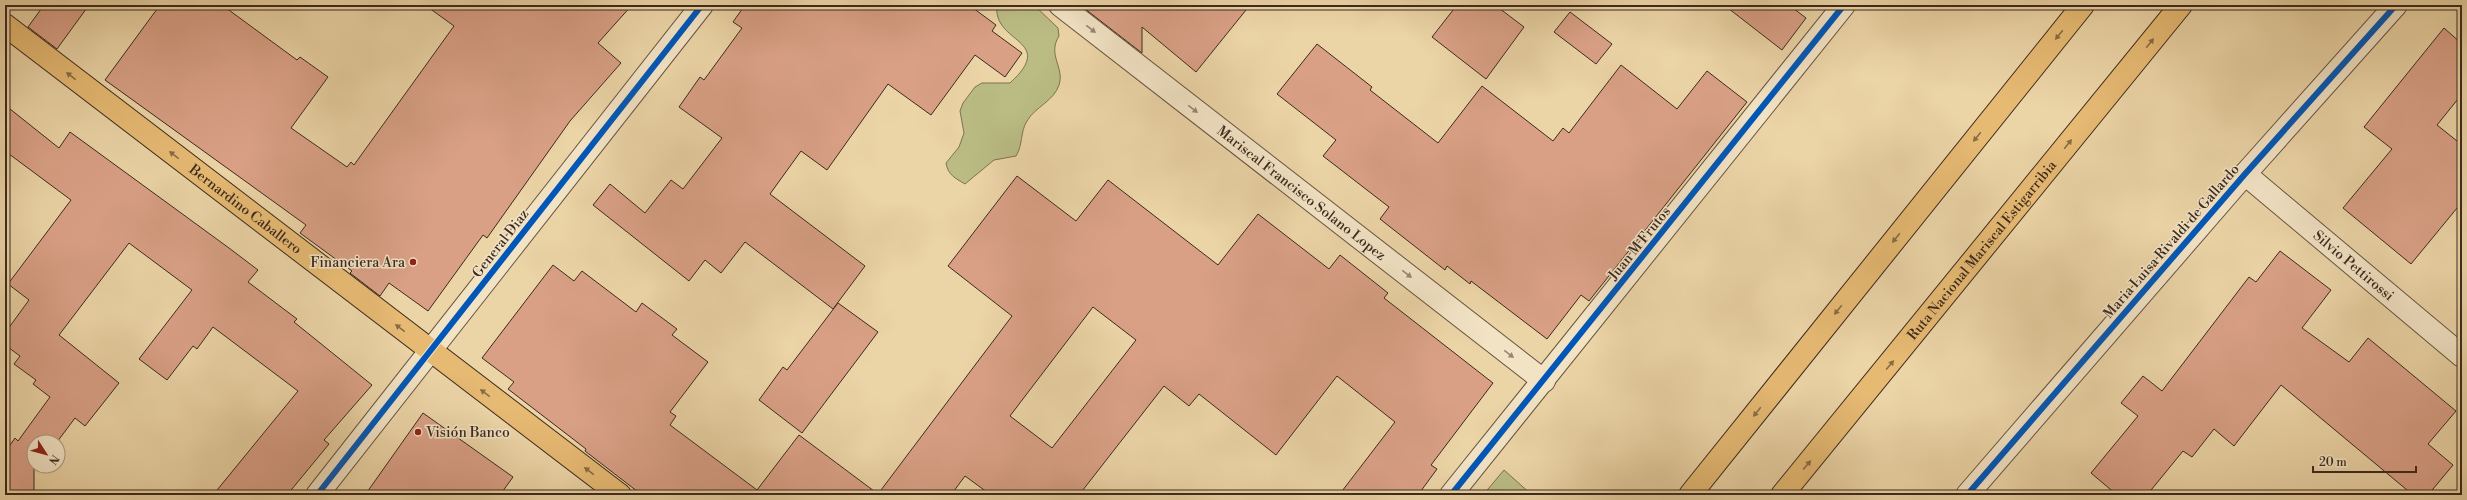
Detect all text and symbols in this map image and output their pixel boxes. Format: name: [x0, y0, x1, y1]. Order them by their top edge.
one-way arrow: [1085, 25, 1096, 33]
one-way arrow: [2054, 30, 2063, 41]
one-way arrow: [2146, 38, 2155, 49]
one-way arrow: [66, 71, 77, 80]
one-way arrow: [1188, 104, 1199, 113]
street label: Mariscal Francisco Solano Lopez: [1213, 122, 1389, 265]
one-way arrow: [1973, 131, 1982, 142]
one-way arrow: [2064, 139, 2073, 150]
one-way arrow: [169, 151, 180, 159]
street label: Ruta Nacional Mariscal Estigarribia: [1904, 156, 2061, 344]
street label: Bernardino Caballero: [184, 160, 305, 259]
street label: Maria Luisa Rivaldi de Gallardo: [2100, 161, 2244, 323]
street label: Juan M Frutos: [1604, 203, 1675, 285]
street label: General Diaz: [468, 205, 533, 282]
street label: Silvio Pettirossi: [2309, 227, 2398, 305]
one-way arrow: [1891, 233, 1900, 244]
place label: Financiera Ara: [310, 254, 406, 272]
marker: Financiera Ara: [408, 257, 418, 267]
one-way arrow: [1401, 270, 1412, 278]
one-way arrow: [1834, 304, 1842, 315]
one-way arrow: [394, 324, 405, 332]
one-way arrow: [1504, 350, 1515, 358]
one-way arrow: [1885, 359, 1894, 370]
one-way arrow: [480, 389, 491, 397]
one-way arrow: [1752, 406, 1761, 417]
place label: Visión Banco: [425, 424, 510, 442]
marker: Visión Banco: [413, 427, 423, 437]
north arrow: [26, 434, 66, 474]
scale bar: [2313, 448, 2416, 474]
text: N: [45, 452, 62, 467]
text: 20 m: [2319, 455, 2347, 470]
one-way arrow: [1802, 460, 1811, 470]
one-way arrow: [583, 467, 594, 476]

